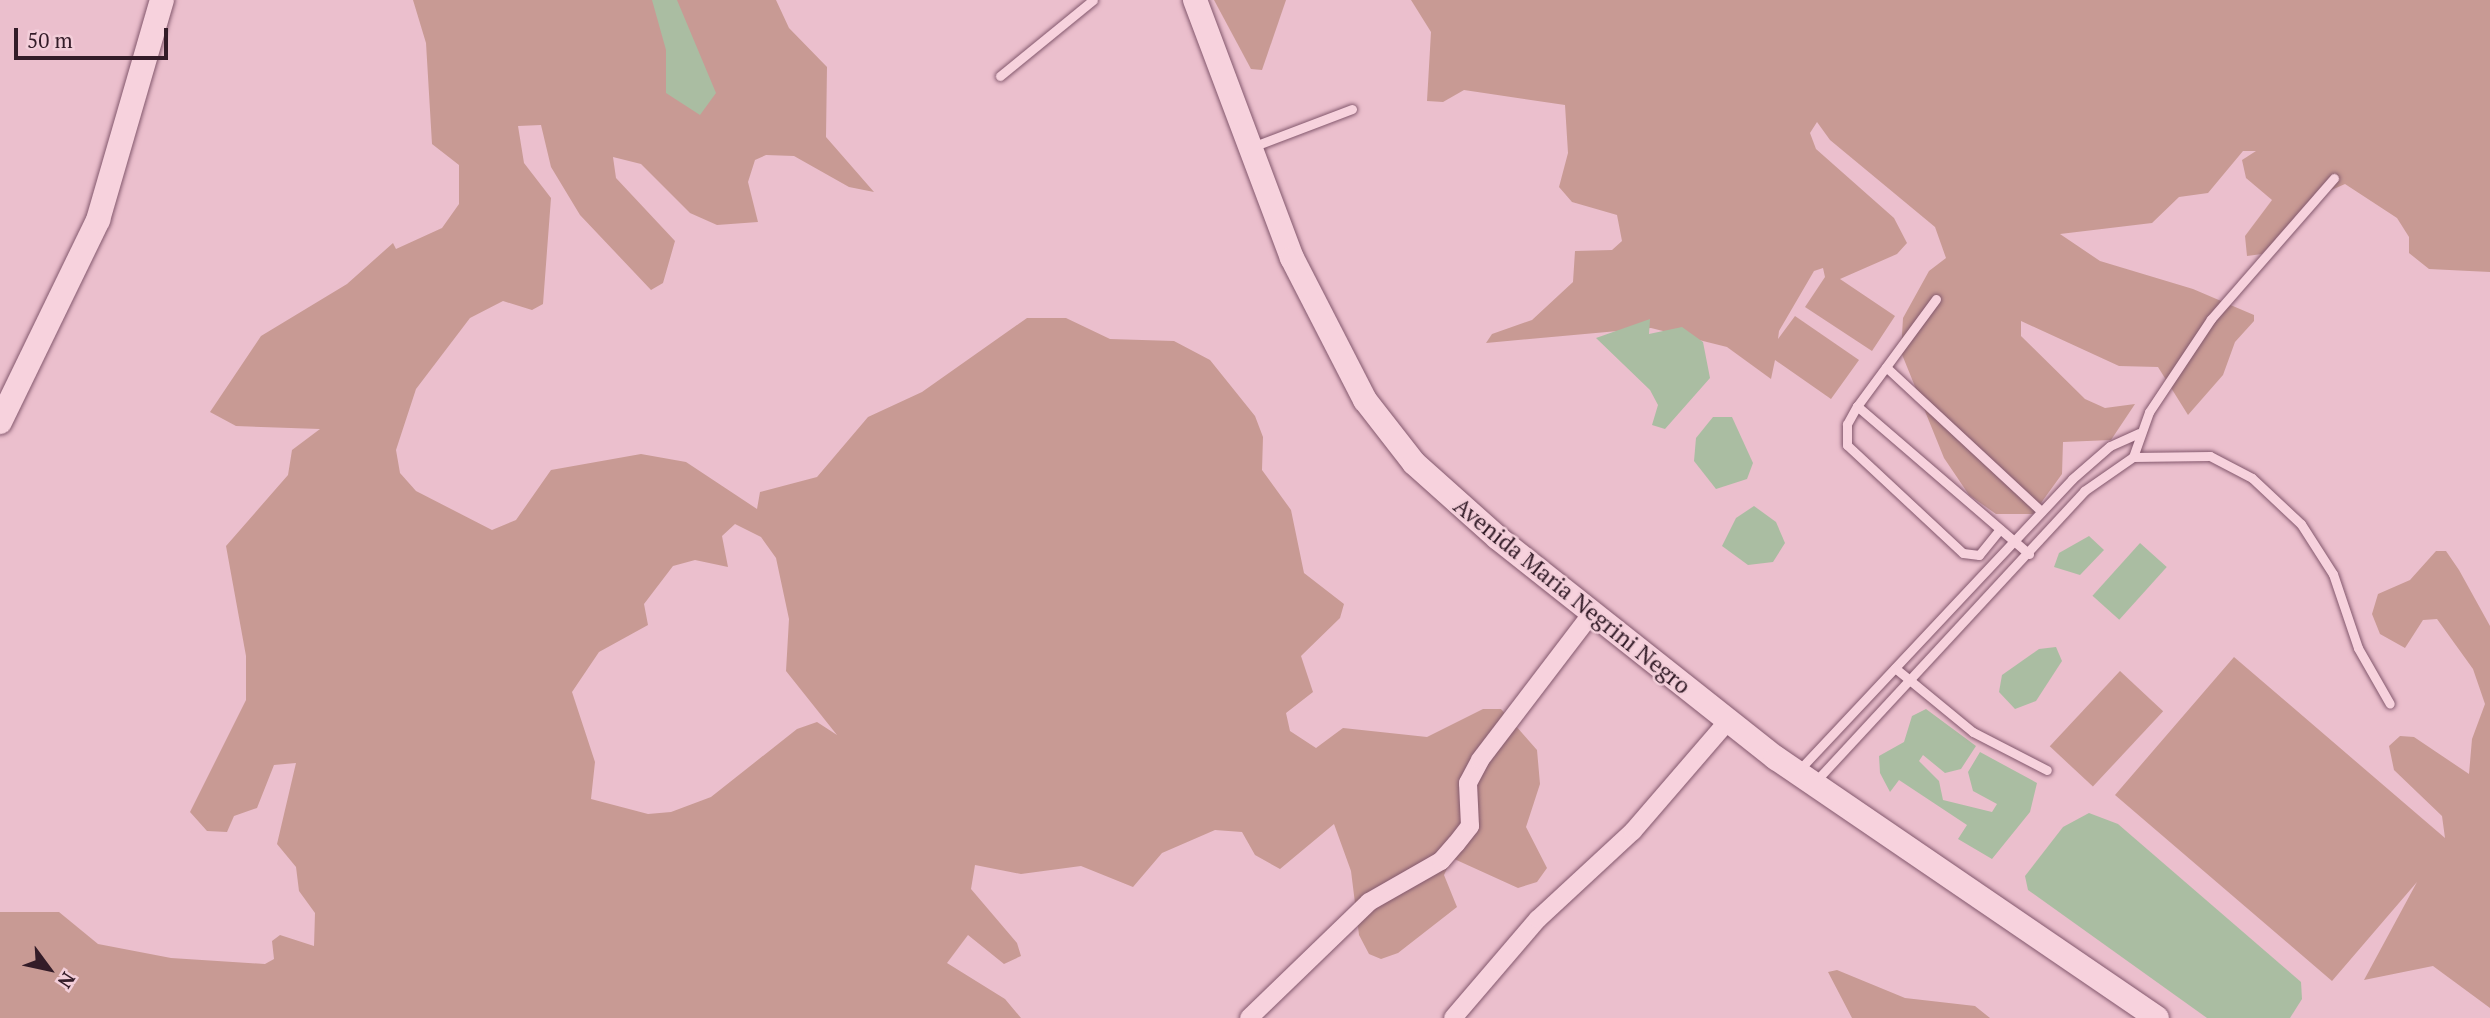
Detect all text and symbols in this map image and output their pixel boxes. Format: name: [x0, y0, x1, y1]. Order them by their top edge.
scale bar: [18, 14, 172, 58]
text: 50 m: [27, 26, 73, 54]
street label: Avenida Maria Negrini Negro: [1448, 492, 1696, 700]
north arrow: [14, 934, 84, 1004]
text: N: [53, 968, 81, 994]

